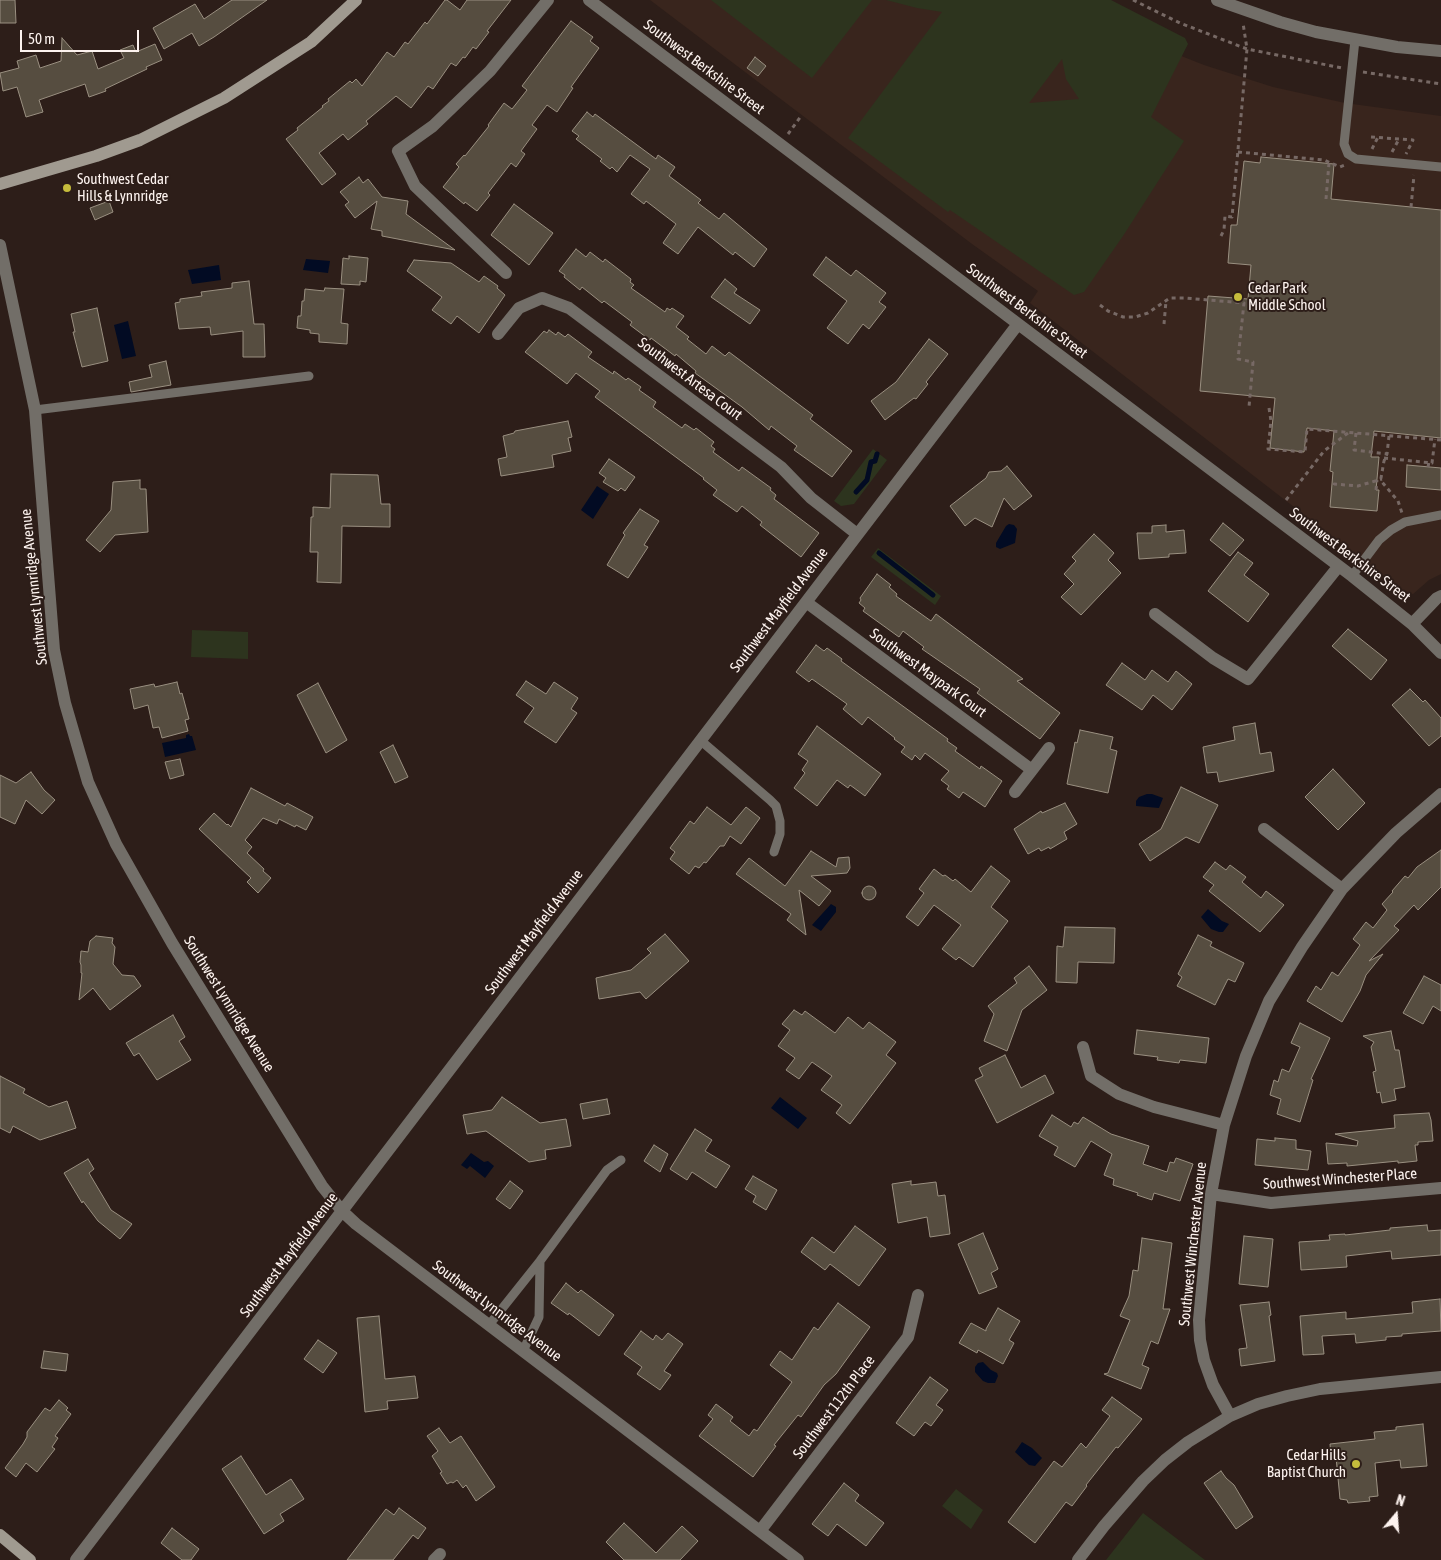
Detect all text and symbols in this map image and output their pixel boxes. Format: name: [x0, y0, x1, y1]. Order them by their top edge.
street label: Southwest Berkshire Street: [640, 16, 768, 118]
scale bar: [22, 20, 141, 52]
text: 50 m: [28, 30, 55, 47]
place label: Southwest Cedar Hills & Lynnridge: [77, 170, 168, 205]
marker: Southwest Cedar Hills & Lynnridge: [61, 182, 73, 194]
street label: Southwest Berkshire Street: [963, 260, 1091, 362]
place label: Cedar Park Middle School: [1248, 279, 1326, 314]
marker: Cedar Park Middle School: [1232, 291, 1244, 303]
street label: Southwest Artesa Court: [634, 334, 746, 424]
street label: Southwest Berkshire Street: [1286, 504, 1414, 606]
street label: Southwest Lynnridge Avenue: [17, 508, 51, 666]
street label: Southwest Mayfield Avenue: [726, 544, 832, 676]
street label: Southwest Maypark Court: [866, 625, 990, 721]
street label: Southwest Mayfield Avenue: [481, 866, 587, 998]
street label: Southwest Lynnridge Avenue: [180, 933, 278, 1075]
street label: Southwest Winchester Avenue: [1175, 1161, 1211, 1327]
street label: Southwest Winchester Place: [1262, 1165, 1418, 1193]
street label: Southwest Mayfield Avenue: [236, 1189, 342, 1321]
street label: Southwest Lynnridge Avenue: [429, 1257, 565, 1365]
street label: Southwest 112th Place: [789, 1352, 879, 1462]
place label: Cedar Hills Baptist Church: [1267, 1446, 1346, 1481]
marker: Cedar Hills Baptist Church: [1350, 1458, 1362, 1470]
north arrow: [1371, 1490, 1421, 1540]
text: N: [1394, 1492, 1407, 1510]

